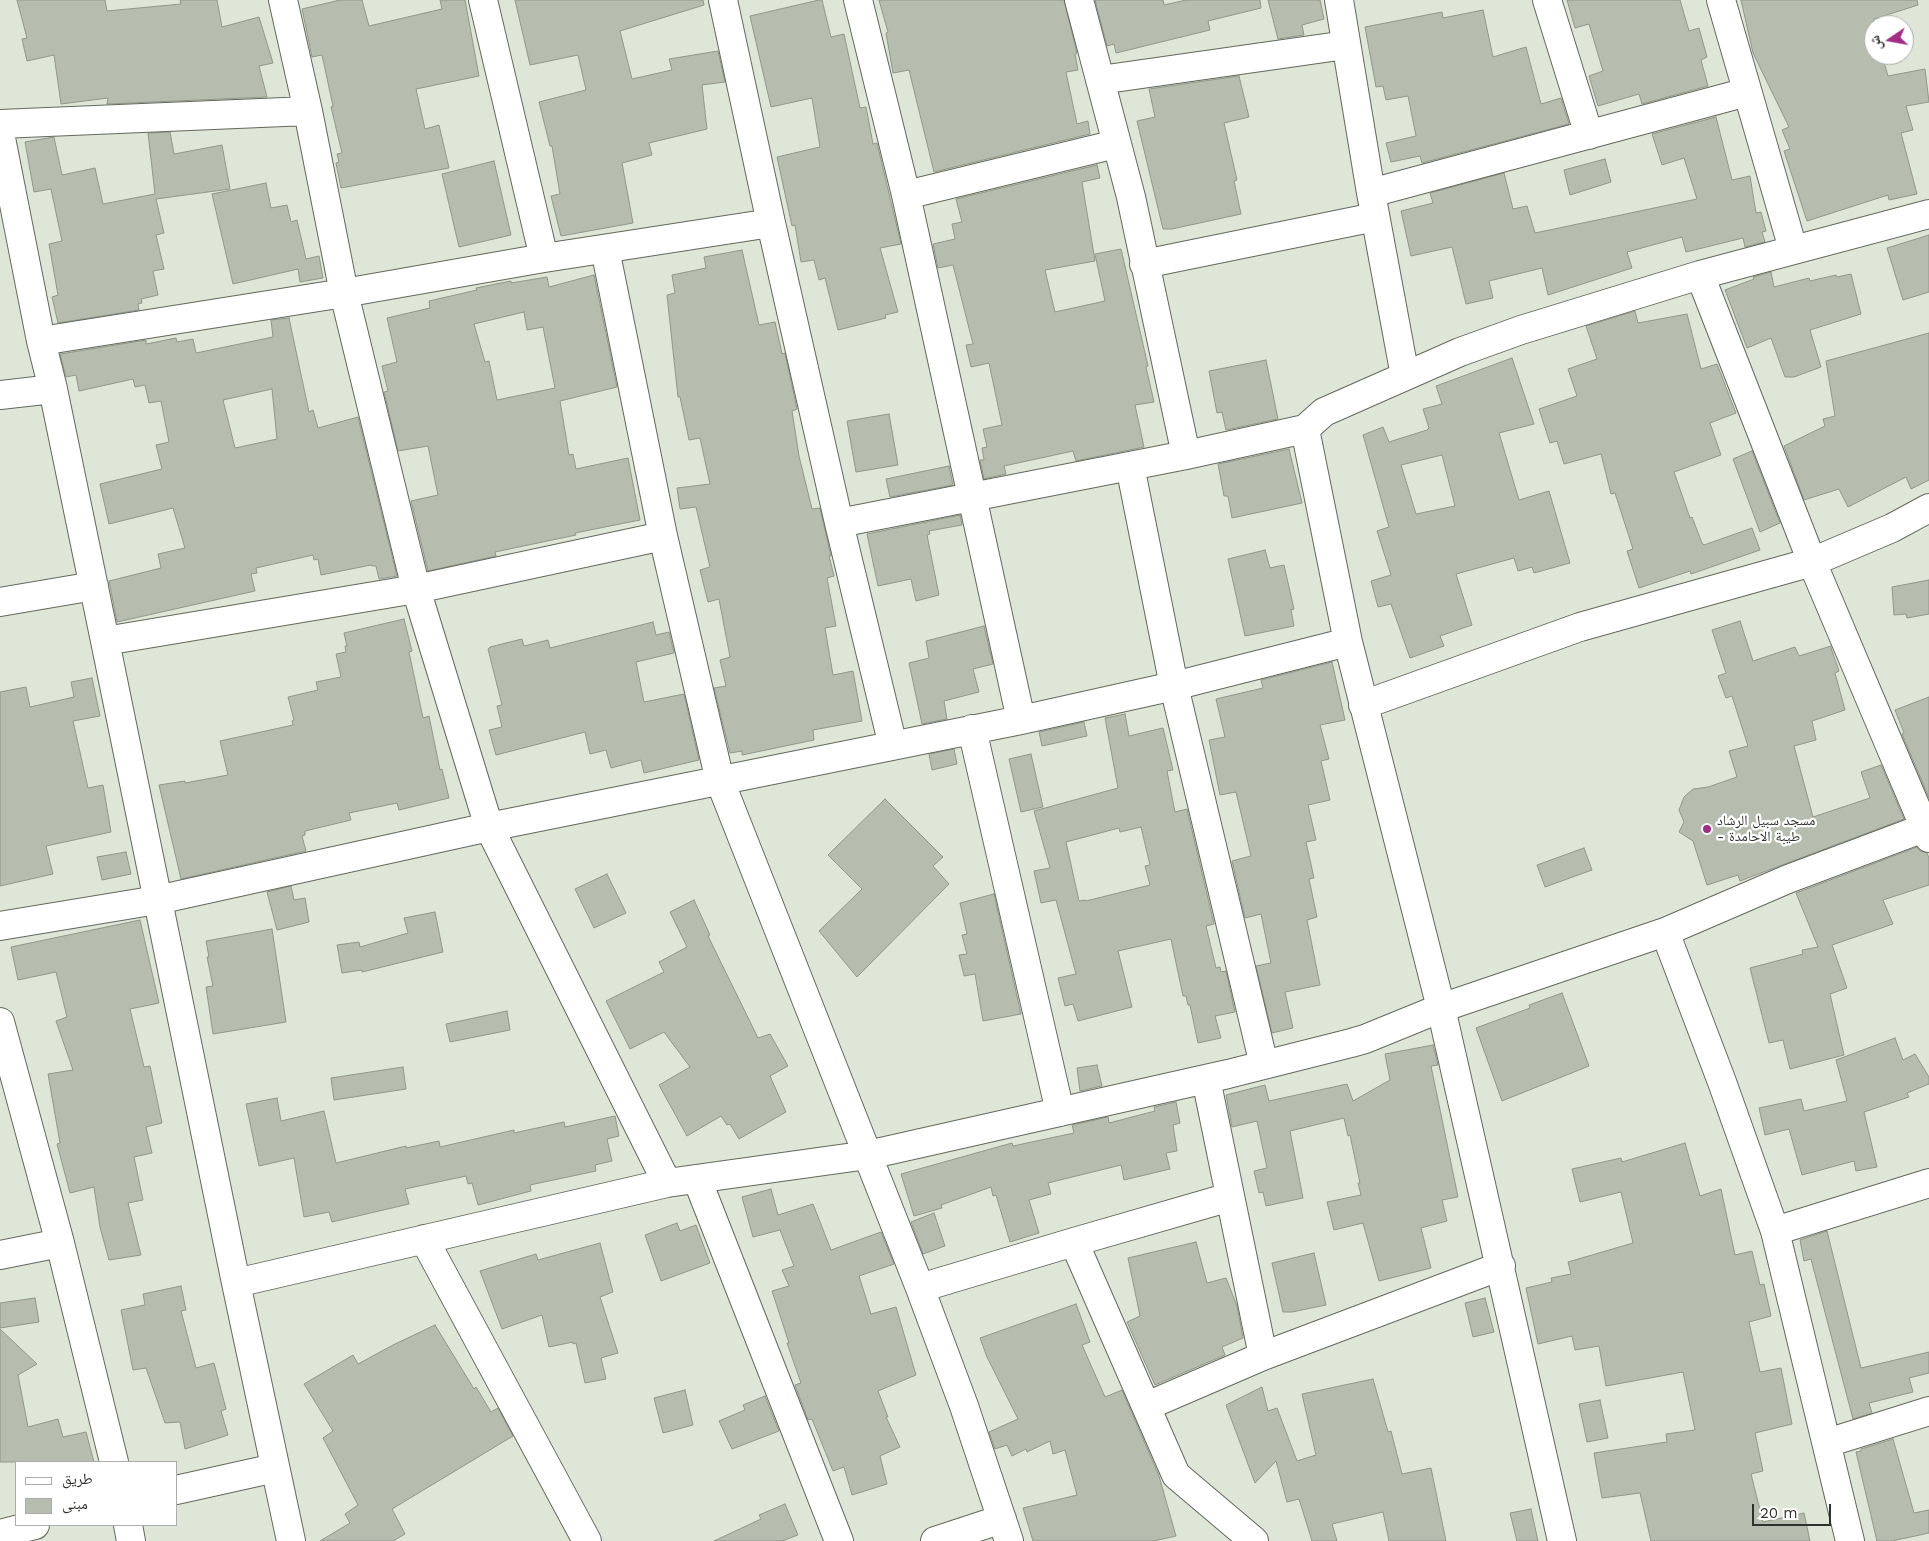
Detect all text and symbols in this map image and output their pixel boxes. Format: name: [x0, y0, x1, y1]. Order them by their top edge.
north arrow: [1864, 15, 1914, 65]
text: ش: [1866, 34, 1885, 52]
place label: مسجد سبيل الرشاد - طيبة الاحامدة: [1717, 813, 1815, 846]
marker: مسجد سبيل الرشاد - طيبة الاحامدة: [1701, 823, 1713, 835]
legend: [15, 1461, 178, 1526]
text: طريق: [62, 1470, 93, 1488]
scale bar: [1754, 1494, 1833, 1526]
text: مبنى: [62, 1495, 88, 1513]
text: 20 m: [1760, 1504, 1798, 1522]

